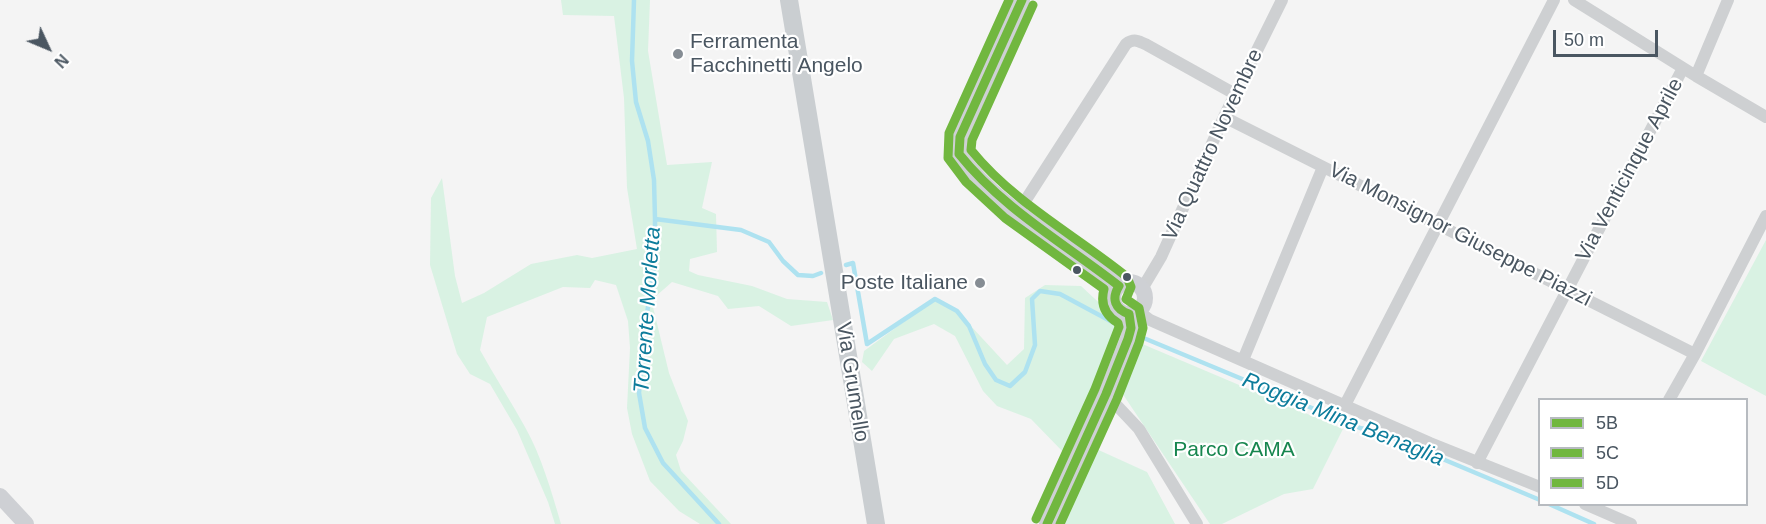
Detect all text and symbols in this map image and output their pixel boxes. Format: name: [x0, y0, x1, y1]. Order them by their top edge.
north arrow: [18, 18, 78, 78]
scale bar: [1556, 18, 1661, 56]
place label: Ferramenta Facchinetti Angelo: [690, 29, 863, 79]
text: 50 m: [1564, 30, 1604, 50]
street label: Via Quattro Novembre: [1158, 45, 1268, 245]
marker: Ferramenta Facchinetti Angelo: [671, 47, 685, 61]
text: N: [51, 51, 71, 71]
street label: Via Venticinque Aprile: [1571, 74, 1689, 266]
street label: Via Monsignor Giuseppe Piazzi: [1324, 158, 1596, 312]
water label: Torrente Morletta: [629, 226, 667, 394]
unlabelled marker: [1071, 264, 1083, 276]
place label: Poste Italiane: [841, 270, 968, 296]
unlabelled marker: [1121, 271, 1133, 283]
marker: Poste Italiane: [973, 276, 987, 290]
street label: Via Grumello: [830, 320, 874, 444]
water label: Roggia Mina Benaglia: [1238, 367, 1448, 473]
legend: [1538, 398, 1748, 506]
text: 5B: [1596, 413, 1618, 433]
park label: Parco CAMA: [1173, 437, 1295, 463]
text: 5C: [1596, 443, 1619, 463]
text: 5D: [1596, 473, 1619, 493]

